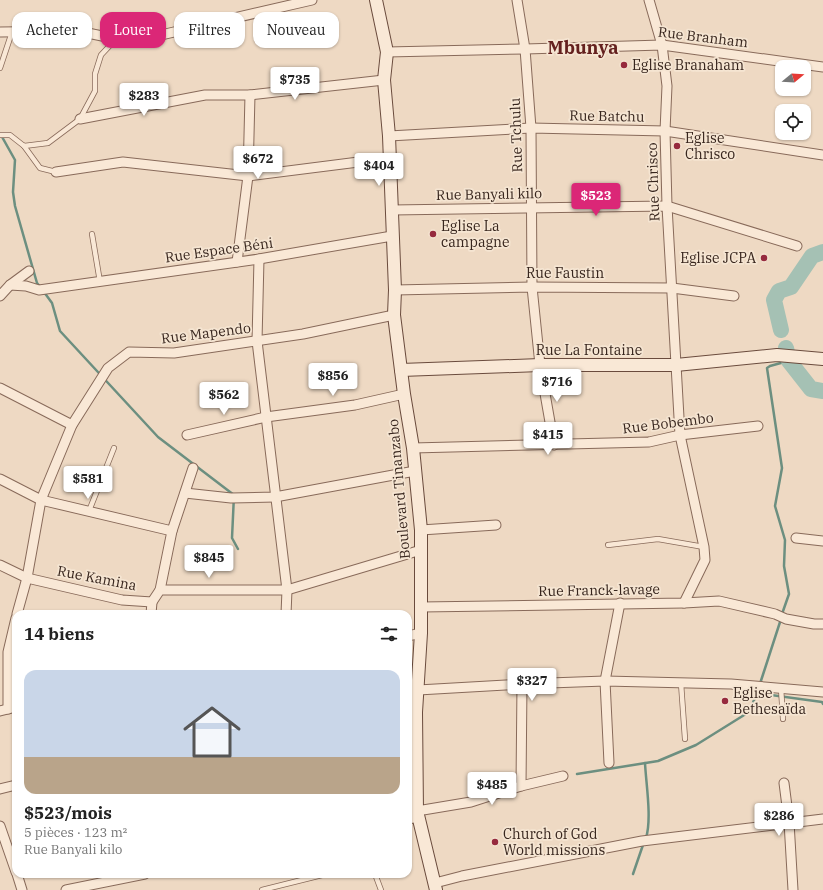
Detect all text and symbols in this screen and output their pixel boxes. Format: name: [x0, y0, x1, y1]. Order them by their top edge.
chip: Acheter: [12, 12, 92, 48]
chip: Louer: [100, 12, 166, 48]
chip: Filtres: [174, 12, 245, 48]
chip: Nouveau: [253, 12, 339, 48]
street label: Rue Branham: [657, 23, 749, 51]
district label: Mbunya: [548, 36, 618, 59]
place label: Eglise Branaham: [632, 56, 744, 74]
marker: Eglise Branaham: [619, 60, 629, 70]
north arrow: [775, 60, 811, 96]
map controls: [775, 60, 811, 140]
pin: $735: [271, 67, 319, 101]
text: $735: [279, 71, 311, 88]
pin: $283: [120, 83, 168, 117]
text: $283: [128, 87, 160, 104]
street label: Rue Tchulu: [506, 97, 526, 173]
button: locate: [775, 104, 811, 140]
street label: Rue Batchu: [569, 106, 645, 126]
place label: Eglise Chrisco: [685, 129, 735, 163]
marker: Eglise Chrisco: [672, 141, 682, 151]
street label: Rue Chrisco: [643, 142, 663, 222]
pin: $672: [234, 146, 282, 180]
text: $672: [242, 150, 274, 167]
pin: $404: [355, 153, 403, 187]
text: $404: [363, 157, 395, 174]
pin: $523: [572, 183, 620, 217]
street label: Rue Banyali kilo: [436, 184, 542, 204]
text: $523: [580, 187, 612, 204]
place label: Eglise La campagne: [441, 217, 510, 251]
marker: Eglise La campagne: [428, 229, 438, 239]
street label: Rue Espace Béni: [164, 234, 274, 266]
place label: Eglise JCPA: [680, 249, 756, 267]
marker: Eglise JCPA: [759, 253, 769, 263]
street label: Rue Faustin: [526, 264, 604, 282]
street label: Rue Mapendo: [160, 319, 252, 347]
street label: Rue La Fontaine: [536, 341, 642, 359]
pin: $856: [309, 363, 357, 397]
text: $856: [317, 367, 349, 384]
pin: $716: [533, 369, 581, 403]
text: $716: [541, 373, 573, 390]
pin: $562: [200, 382, 248, 416]
text: $562: [208, 386, 240, 403]
street label: Rue Bobembo: [621, 408, 715, 438]
street label: Boulevard Tinanzabo: [384, 418, 414, 560]
pin: $415: [524, 422, 572, 456]
text: $415: [532, 426, 564, 443]
pin: $581: [64, 466, 112, 500]
text: $581: [72, 470, 104, 487]
pin: $845: [185, 545, 233, 579]
text: $845: [193, 549, 225, 566]
street label: Rue Kamina: [56, 561, 139, 595]
street label: Rue Franck-lavage: [538, 580, 660, 600]
text: 14 biens: [24, 623, 94, 645]
icon: filters: [378, 623, 400, 645]
pin: $327: [508, 668, 556, 702]
text: $327: [516, 672, 548, 689]
place label: Eglise Bethesaïda: [733, 684, 806, 718]
icon: home: [176, 696, 248, 768]
marker: Eglise Bethesaïda: [720, 696, 730, 706]
pin: $485: [468, 772, 516, 806]
text: $485: [476, 776, 508, 793]
text: $523/mois: [24, 802, 112, 824]
pin: $286: [755, 803, 803, 837]
text: $286: [763, 807, 795, 824]
text: 5 pièces · 123 m²: [24, 824, 127, 841]
place label: Church of God World missions: [503, 825, 606, 859]
marker: Church of God World missions: [490, 837, 500, 847]
text: Rue Banyali kilo: [24, 841, 122, 858]

